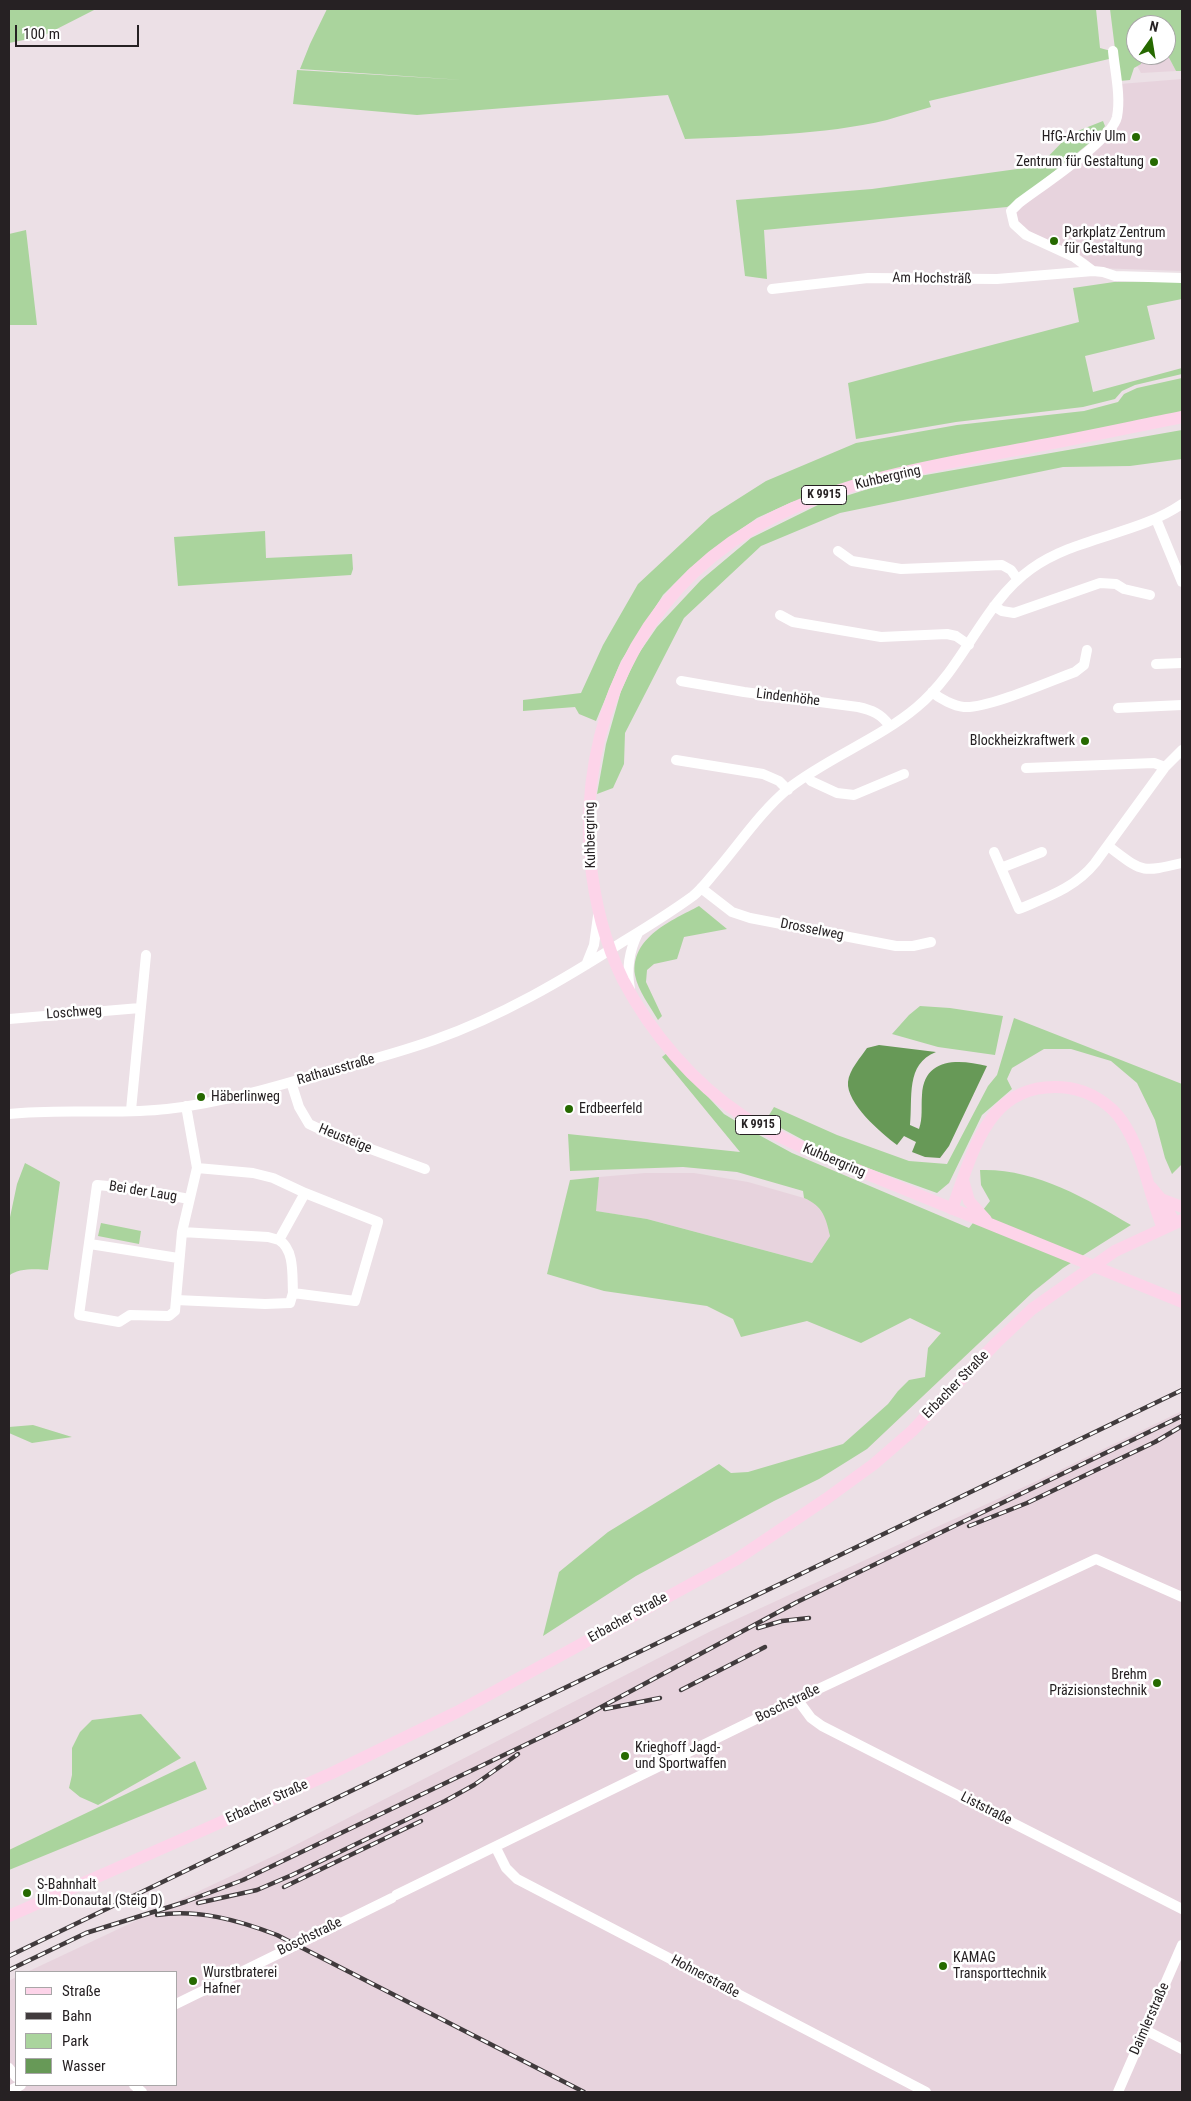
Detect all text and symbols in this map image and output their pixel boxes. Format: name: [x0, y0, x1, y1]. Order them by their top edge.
scale bar: [18, 15, 141, 47]
north arrow: [1126, 15, 1176, 65]
text: N: [1148, 18, 1160, 35]
text: 100 m: [23, 25, 60, 43]
place label: HfG-Archiv Ulm: [1042, 129, 1126, 145]
marker: HfG-Archiv Ulm: [1130, 131, 1142, 143]
place label: Zentrum für Gestaltung: [1016, 154, 1144, 170]
marker: Zentrum für Gestaltung: [1148, 156, 1160, 168]
place label: Parkplatz Zentrum für Gestaltung: [1064, 225, 1166, 258]
marker: Parkplatz Zentrum für Gestaltung: [1048, 235, 1060, 247]
street label: Am Hochsträß: [892, 270, 972, 288]
street label: Kuhbergring: [854, 462, 922, 494]
road number: K 9915: [802, 486, 846, 504]
street label: Lindenhöhe: [755, 686, 821, 710]
place label: Blockheizkraftwerk: [970, 733, 1075, 749]
marker: Blockheizkraftwerk: [1079, 735, 1091, 747]
street label: Kuhbergring: [582, 802, 600, 868]
street label: Drosselweg: [779, 916, 845, 944]
street label: Loschweg: [46, 1003, 102, 1023]
street label: Rathausstraße: [295, 1051, 377, 1089]
place label: Häberlinweg: [211, 1089, 280, 1105]
marker: Häberlinweg: [195, 1091, 207, 1103]
place label: Erdbeerfeld: [579, 1101, 642, 1117]
marker: Erdbeerfeld: [563, 1103, 575, 1115]
road number: K 9915: [736, 1116, 780, 1134]
street label: Heusteige: [316, 1121, 374, 1157]
street label: Kuhbergring: [800, 1140, 868, 1182]
street label: Bei der Laug: [108, 1178, 178, 1206]
street label: Erbacher Straße: [919, 1347, 993, 1423]
street label: Erbacher Straße: [585, 1589, 671, 1647]
place label: Brehm Präzisionstechnik: [1049, 1667, 1147, 1700]
marker: Brehm Präzisionstechnik: [1151, 1677, 1163, 1689]
street label: Boschstraße: [753, 1681, 823, 1727]
place label: Krieghoff Jagd- und Sportwaffen: [635, 1740, 726, 1772]
marker: Krieghoff Jagd- und Sportwaffen: [619, 1750, 631, 1762]
street label: Erbacher Straße: [223, 1776, 311, 1828]
street label: Liststraße: [957, 1789, 1015, 1829]
place label: S-Bahnhalt Ulm-Donautal (Steig D): [37, 1877, 163, 1910]
marker: S-Bahnhalt Ulm-Donautal (Steig D): [21, 1887, 33, 1899]
street label: Boschstraße: [275, 1914, 345, 1960]
place label: KAMAG Transporttechnik: [953, 1950, 1047, 1982]
street label: Hohnerstraße: [668, 1952, 742, 2002]
marker: KAMAG Transporttechnik: [937, 1960, 949, 1972]
place label: Wurstbraterei Hafner: [203, 1965, 277, 1998]
legend: [15, 1971, 178, 2086]
marker: Wurstbraterei Hafner: [187, 1975, 199, 1987]
street label: Daimlerstraße: [1127, 1980, 1173, 2058]
text: Straße: [62, 1982, 101, 2000]
text: Bahn: [62, 2007, 92, 2025]
text: Park: [62, 2032, 89, 2050]
text: Wasser: [62, 2057, 106, 2075]

